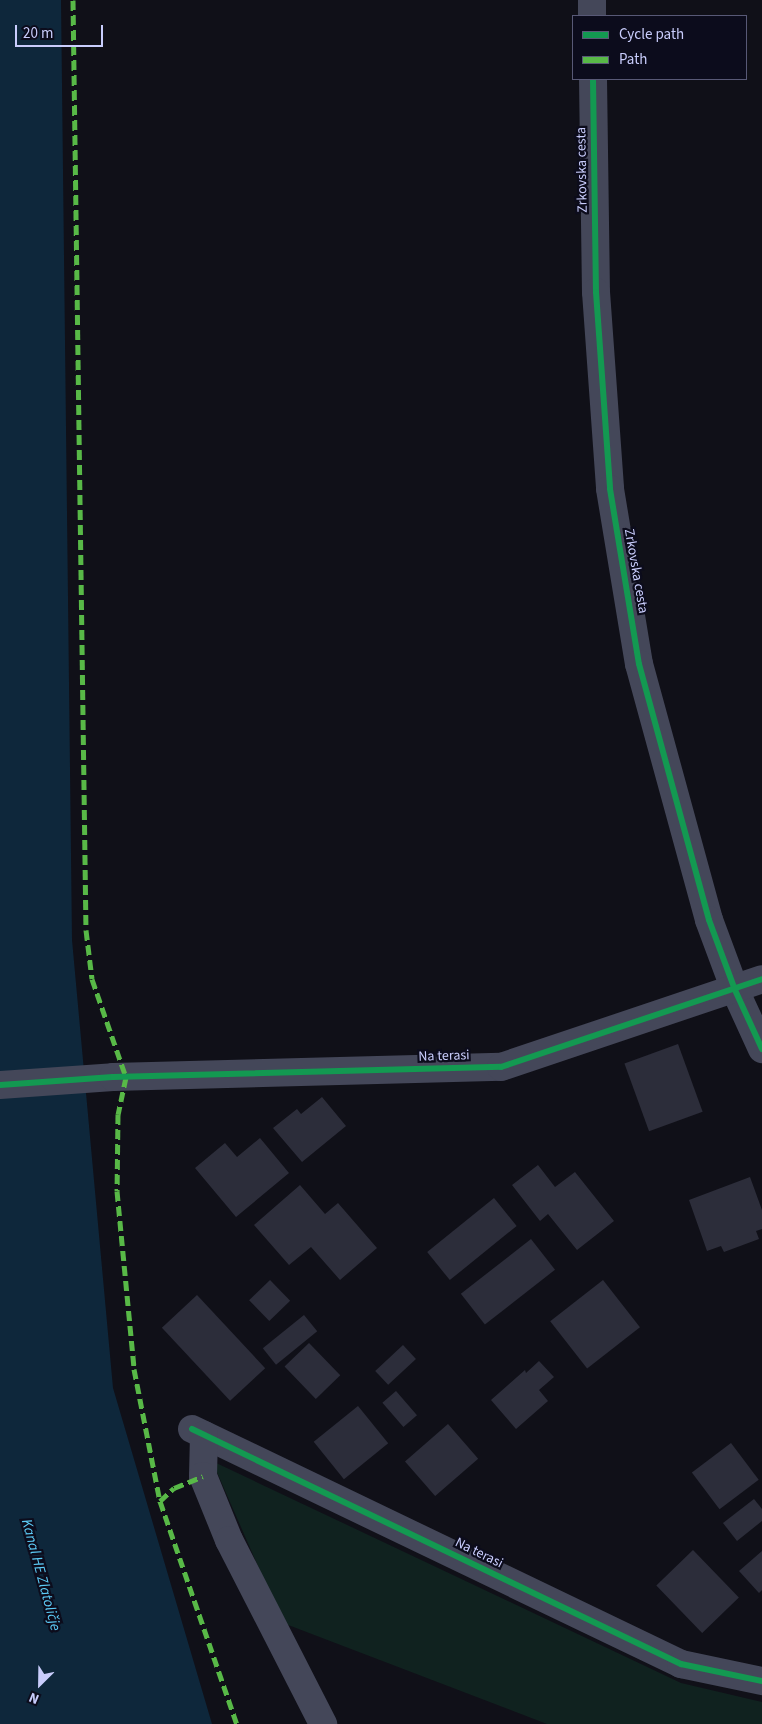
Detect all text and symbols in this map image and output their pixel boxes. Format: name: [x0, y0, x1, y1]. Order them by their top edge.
scale bar: [18, 15, 105, 47]
legend: [572, 15, 747, 80]
text: 20 m: [23, 23, 53, 44]
text: Cycle path: [619, 24, 684, 45]
text: Path: [619, 49, 647, 70]
street label: Zrkovska cesta: [573, 127, 591, 213]
street label: Zrkovska cesta: [620, 527, 652, 615]
street label: Na terasi: [418, 1047, 470, 1065]
water label: Kanal HE Zlatoličje: [17, 1517, 65, 1633]
street label: Na terasi: [452, 1534, 506, 1572]
north arrow: [15, 1659, 65, 1709]
text: N: [26, 1687, 42, 1709]

